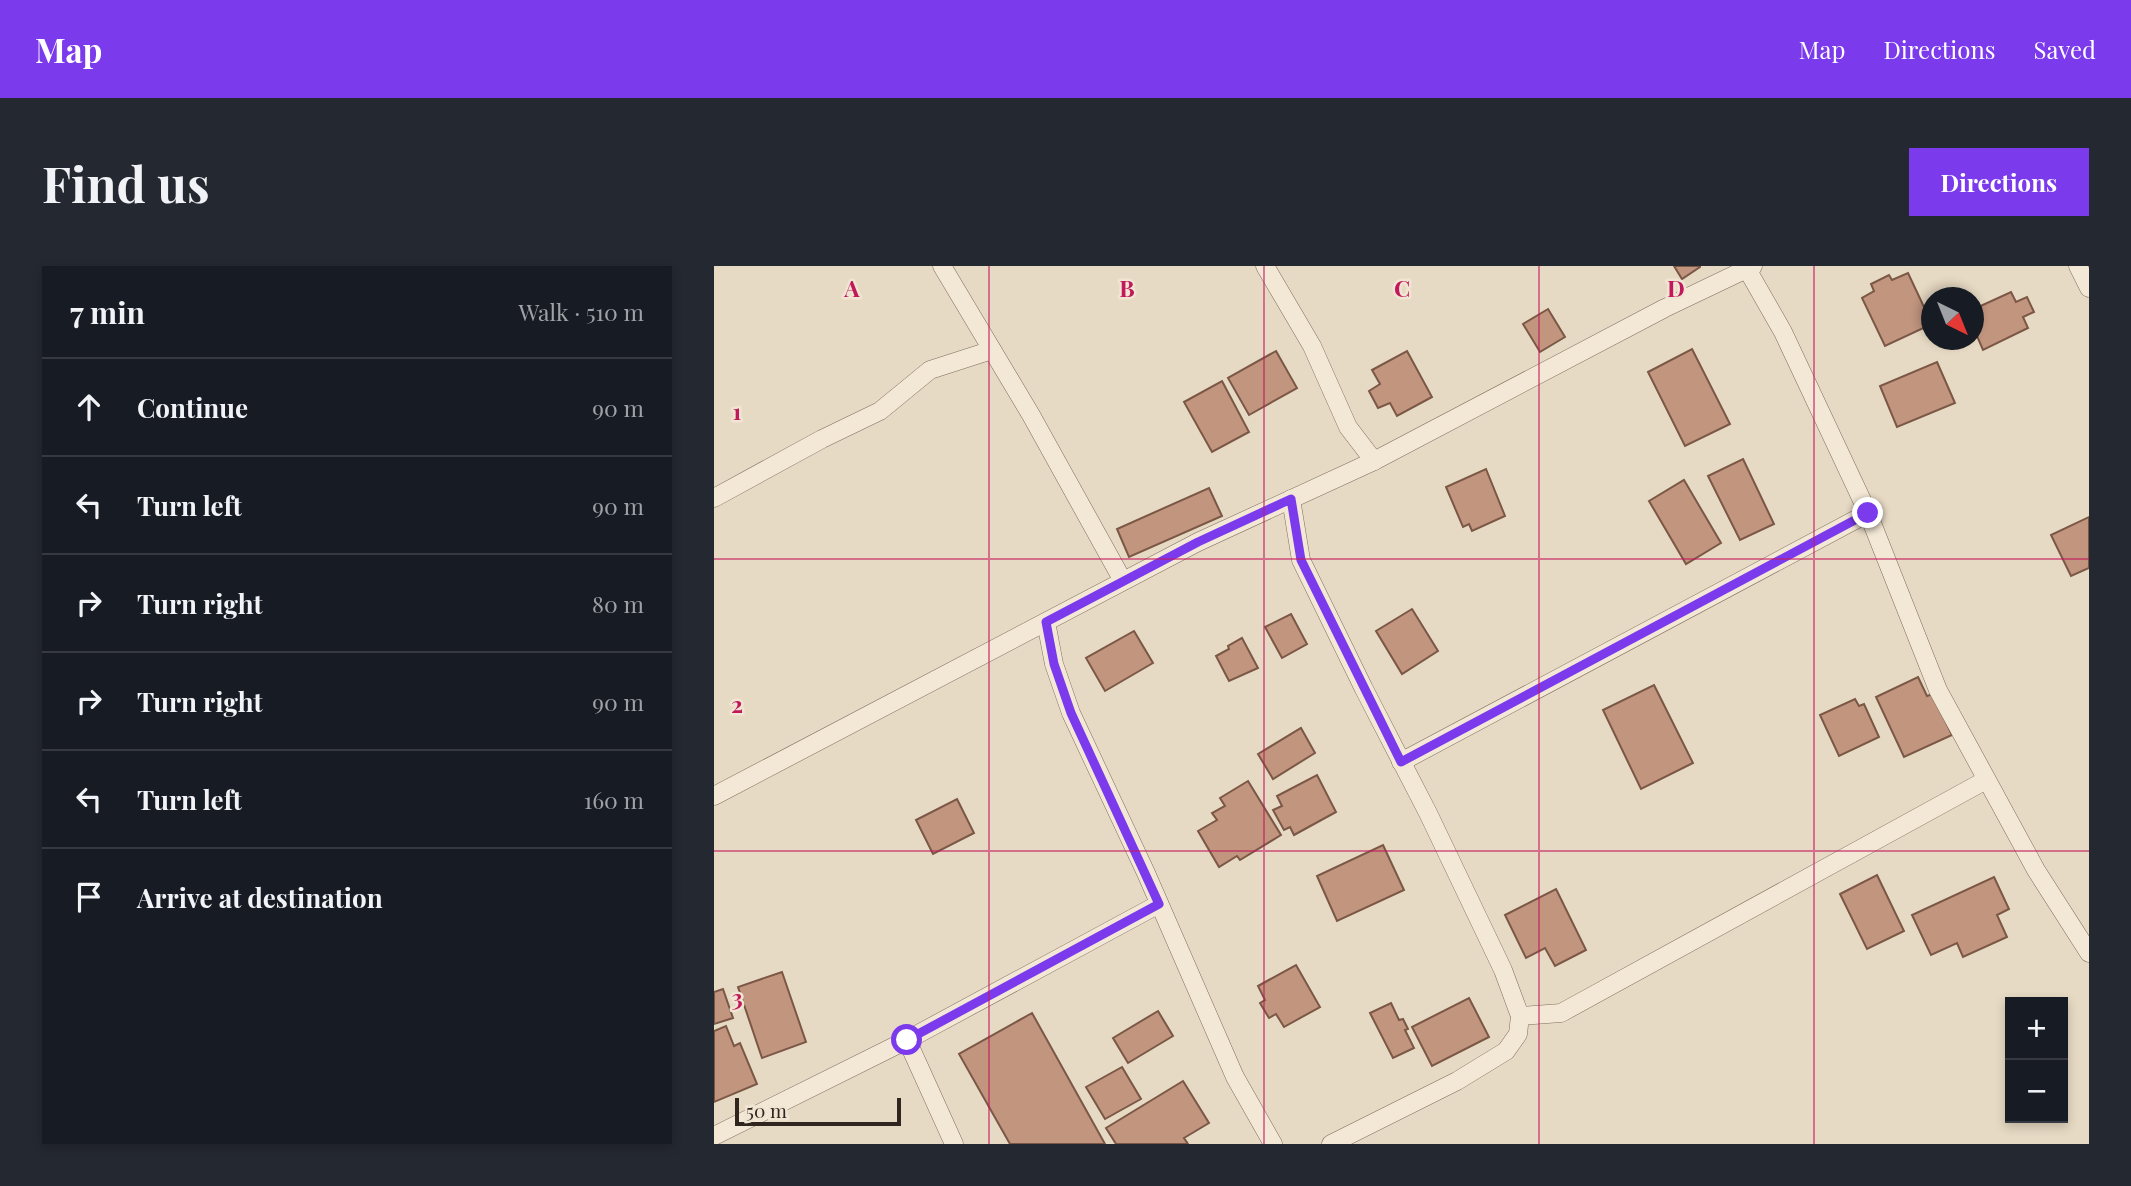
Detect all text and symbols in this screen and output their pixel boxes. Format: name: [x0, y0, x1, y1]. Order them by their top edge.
text: Map: [35, 27, 102, 71]
text: Map: [1799, 33, 1845, 65]
text: Directions: [1883, 33, 1996, 65]
text: Saved: [2034, 33, 2096, 65]
button: Directions: [1909, 148, 2089, 216]
text: Find us: [42, 150, 210, 215]
text: A: [843, 272, 860, 303]
text: B: [1119, 272, 1135, 303]
text: C: [1394, 272, 1410, 303]
text: D: [1667, 272, 1685, 303]
north arrow: [1921, 287, 1984, 350]
text: 7 min: [70, 292, 145, 332]
text: Walk · 510 m: [518, 296, 644, 327]
icon: ahead: [70, 388, 108, 426]
text: Continue: [137, 390, 248, 425]
text: 90 m: [592, 392, 644, 423]
text: 1: [733, 395, 742, 426]
icon: left: [70, 486, 108, 524]
text: Turn left: [137, 488, 242, 523]
text: 90 m: [592, 490, 644, 521]
route end: [1852, 497, 1883, 528]
icon: right: [70, 584, 108, 622]
text: Turn right: [137, 586, 263, 621]
text: 80 m: [592, 588, 644, 619]
icon: right: [70, 682, 108, 720]
text: Turn right: [137, 684, 263, 719]
text: 90 m: [592, 686, 644, 717]
text: 2: [731, 688, 743, 719]
icon: left: [70, 780, 108, 818]
text: Turn left: [137, 782, 242, 817]
text: 160 m: [584, 784, 644, 815]
icon: arrive: [70, 878, 108, 916]
text: Arrive at destination: [137, 880, 383, 915]
text: 3: [731, 981, 743, 1012]
map controls: [2005, 997, 2068, 1123]
button: +: [2005, 997, 2068, 1060]
route start: [891, 1024, 922, 1055]
button: −: [2005, 1060, 2068, 1123]
scale bar: [735, 1095, 901, 1127]
text: 50 m: [746, 1097, 787, 1123]

